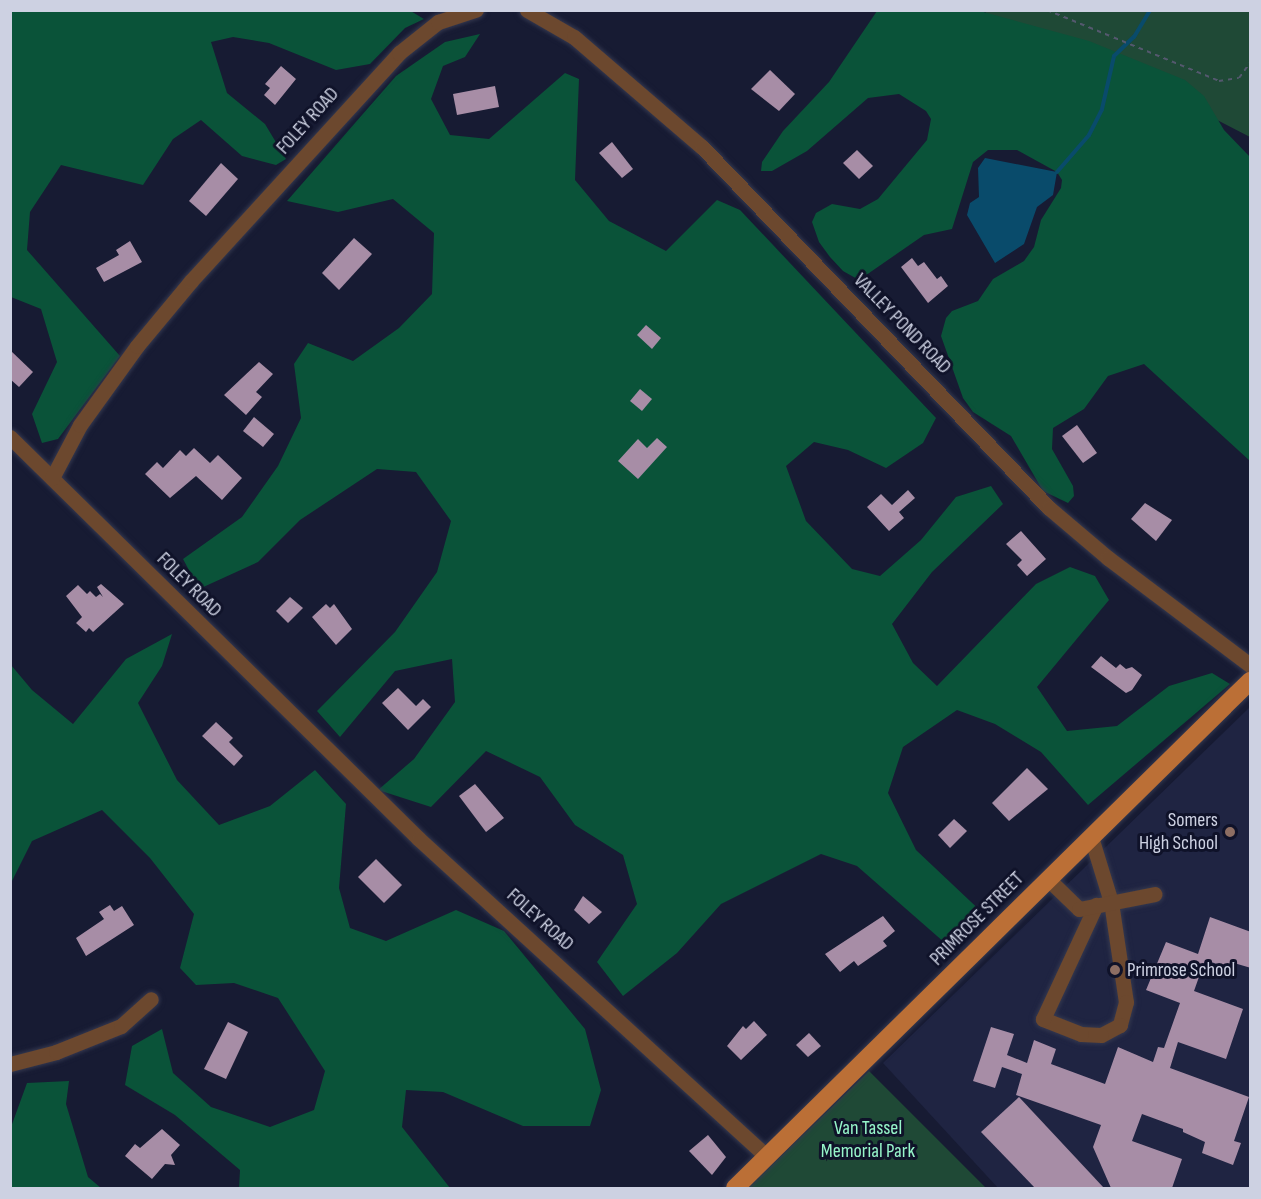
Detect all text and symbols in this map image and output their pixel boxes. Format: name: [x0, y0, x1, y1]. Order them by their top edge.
street label: FOLEY ROAD: [272, 83, 344, 159]
street label: VALLEY POND ROAD: [848, 269, 956, 379]
street label: FOLEY ROAD: [152, 548, 226, 622]
place label: Somers High School: [1139, 808, 1218, 855]
marker: Somers High School: [1223, 825, 1237, 839]
street label: PRIMROSE STREET: [925, 867, 1029, 971]
street label: FOLEY ROAD: [502, 884, 578, 956]
place label: Primrose School: [1127, 958, 1235, 982]
marker: Primrose School: [1108, 963, 1122, 977]
park label: Van Tassel Memorial Park: [821, 1116, 915, 1163]

